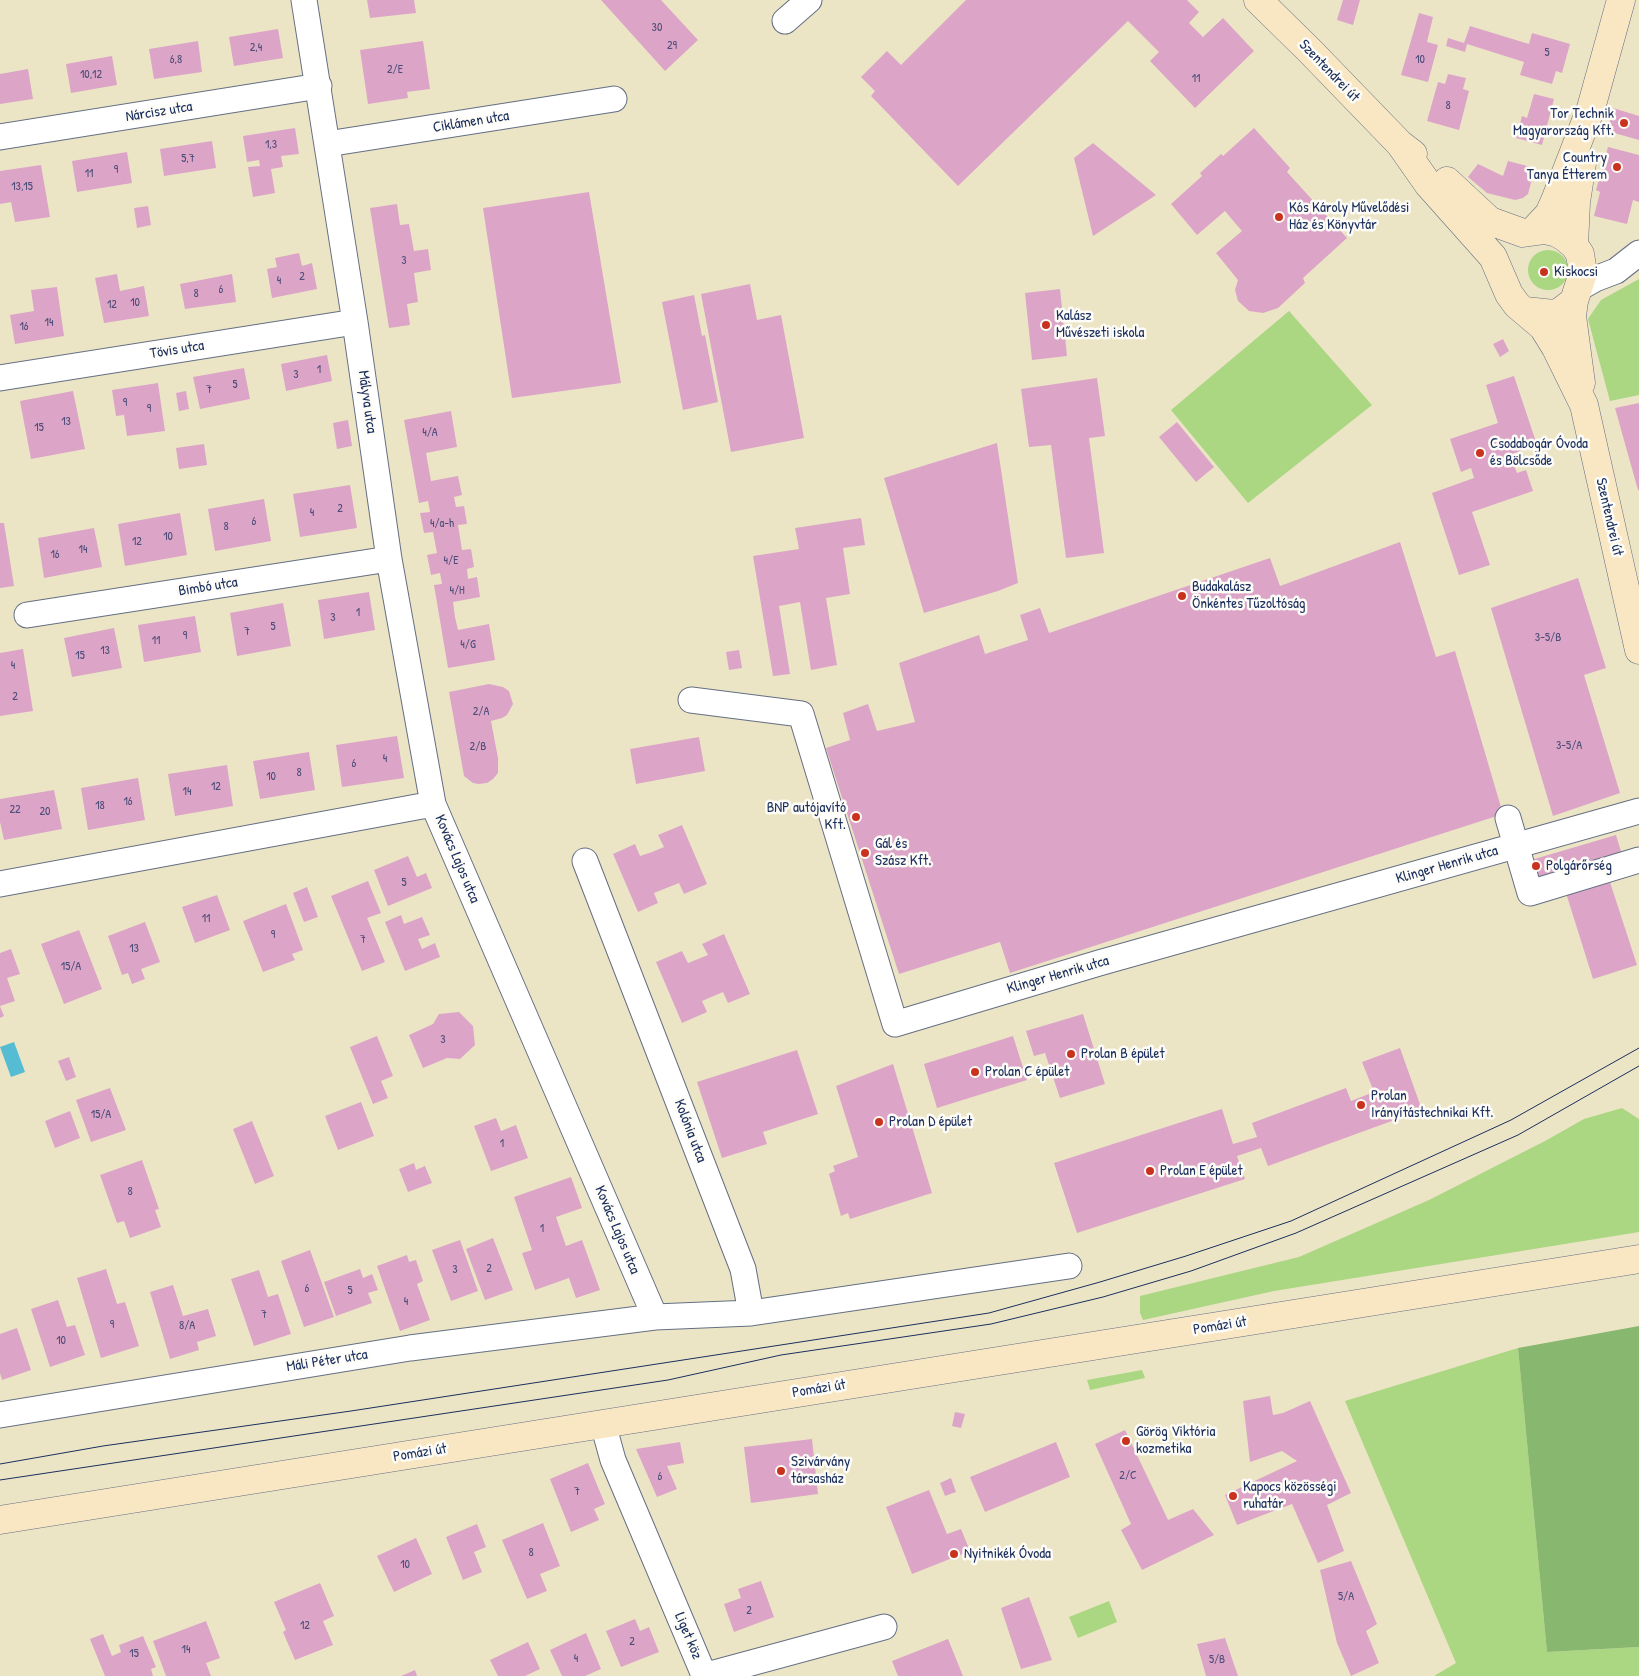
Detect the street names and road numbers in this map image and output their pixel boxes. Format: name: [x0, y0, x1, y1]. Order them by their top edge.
street label: Szentendrei út: [1295, 36, 1363, 106]
street label: Nárcisz utca: [124, 98, 194, 126]
street label: Ciklámen utca: [432, 107, 510, 137]
street label: Tövis utca: [149, 337, 205, 363]
street label: Mályva utca: [354, 369, 380, 435]
street label: Szentendrei út: [1591, 476, 1627, 558]
street label: Bimbó utca: [177, 573, 239, 601]
street label: Kovács Lajos utca: [430, 812, 484, 906]
street label: Klinger Henrik utca: [1394, 842, 1500, 888]
street label: Klinger Henrik utca: [1005, 952, 1111, 998]
street label: Kolónia utca: [670, 1097, 710, 1165]
street label: Kovács Lajos utca: [590, 1183, 644, 1277]
street label: Pomázi út: [1192, 1313, 1248, 1339]
street label: Máli Péter utca: [285, 1346, 369, 1376]
street label: Pomázi út: [791, 1376, 847, 1402]
street label: Pomázi út: [392, 1440, 448, 1466]
street label: Liget köz: [670, 1610, 706, 1662]

